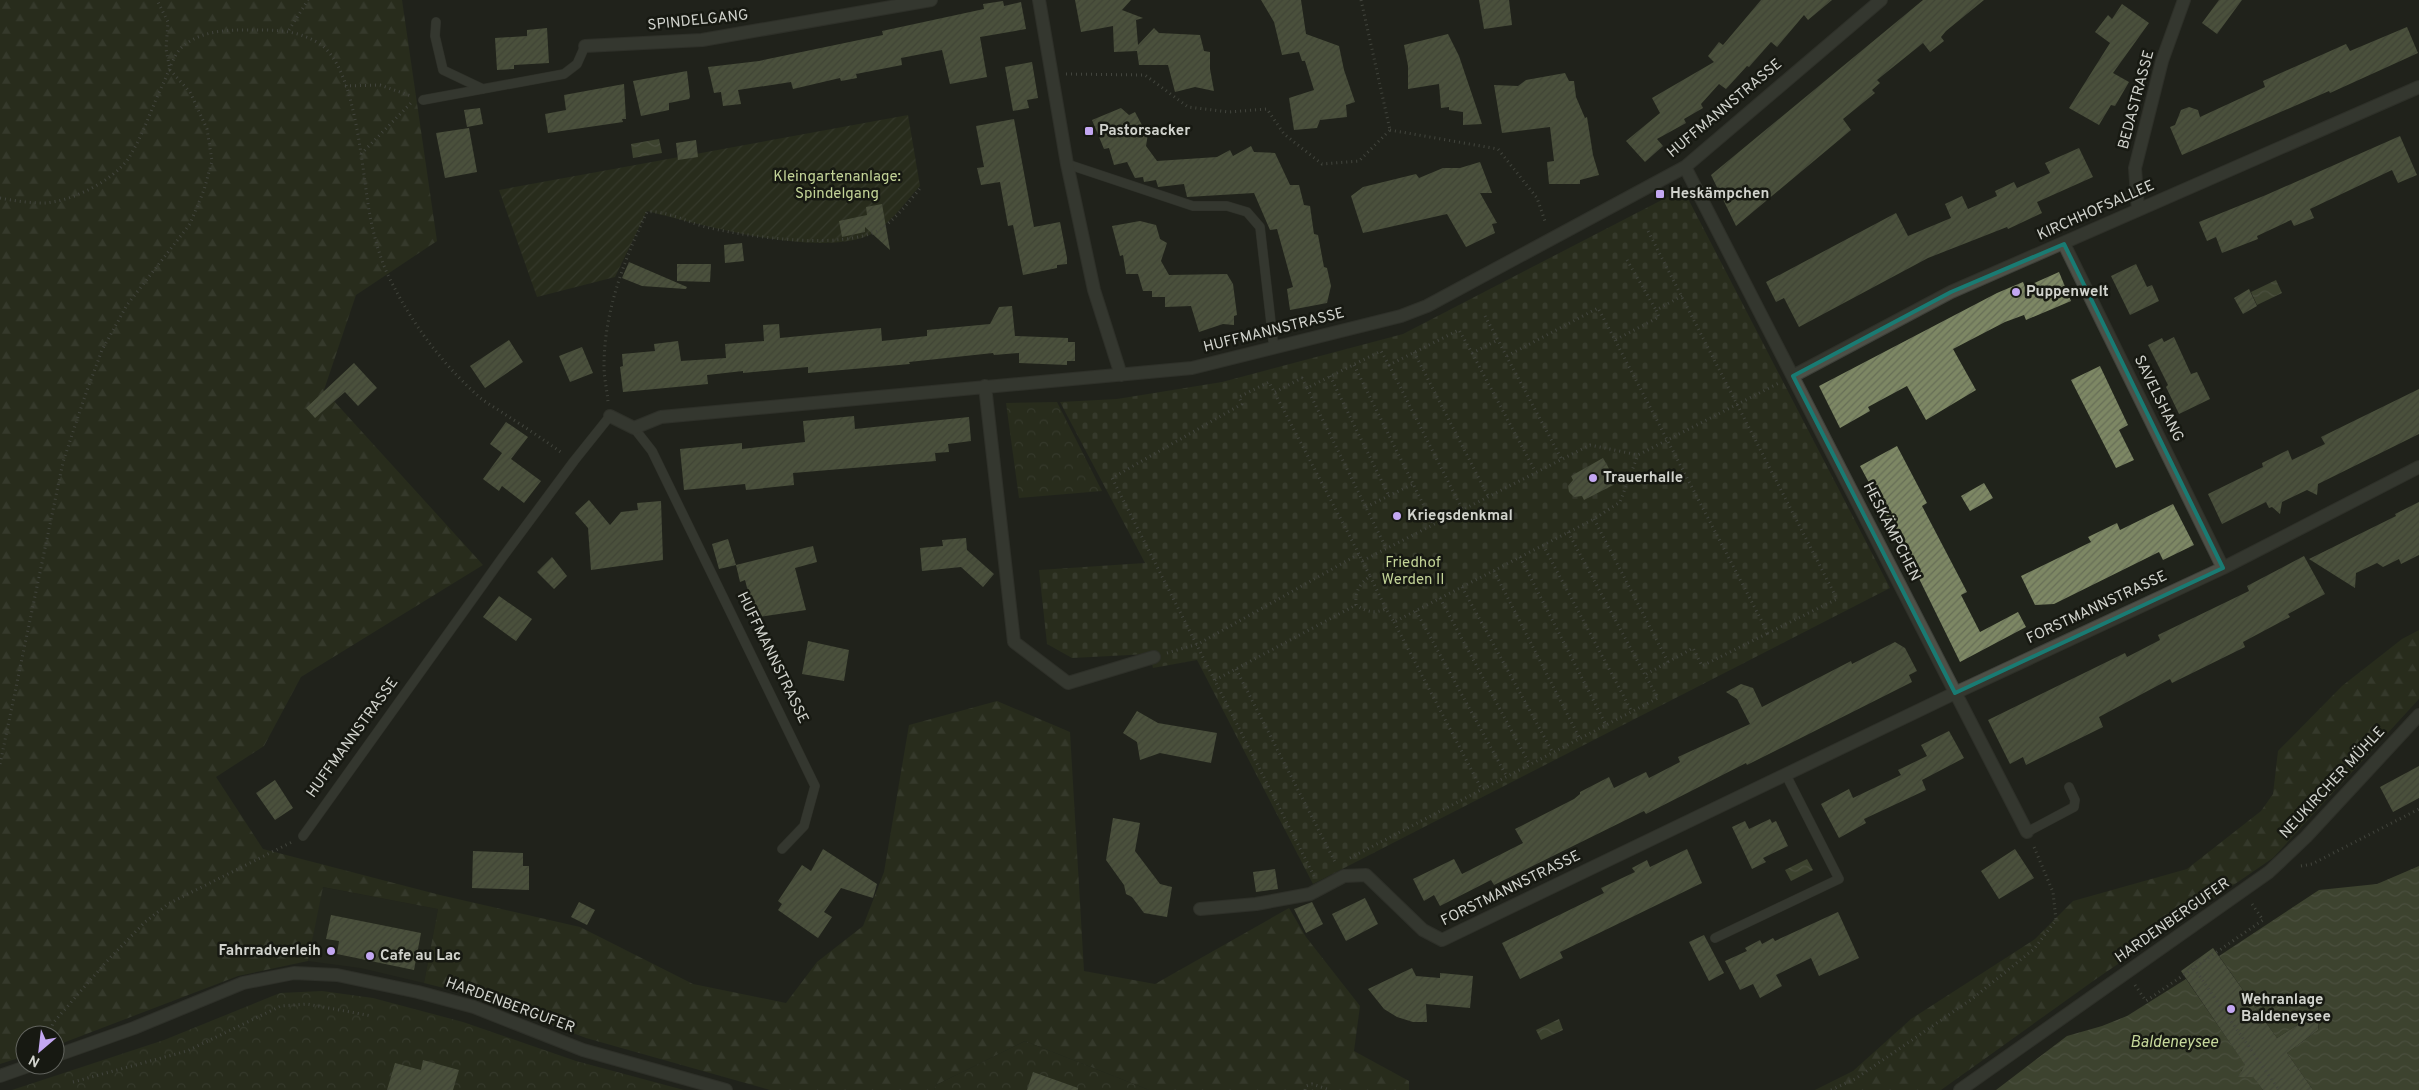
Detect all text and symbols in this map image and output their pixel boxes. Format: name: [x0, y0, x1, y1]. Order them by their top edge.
street label: SPINDELGANG: [647, 6, 749, 36]
street label: BEDASTRASSE: [2115, 48, 2159, 152]
street label: HUFFMANNSTRASSE: [1664, 55, 1786, 163]
place label: Pastorsacker: [1099, 122, 1191, 141]
marker: Pastorsacker: [1083, 125, 1095, 137]
park label: Kleingartenanlage: Spindelgang: [773, 168, 901, 204]
street label: KIRCHHOFSALLEE: [2034, 177, 2158, 245]
place label: Heskämpchen: [1670, 185, 1769, 204]
marker: Heskämpchen: [1654, 188, 1666, 200]
place label: Puppenwelt: [2026, 283, 2109, 302]
marker: Puppenwelt: [2010, 286, 2022, 298]
street label: HUFFMANNSTRASSE: [1202, 304, 1346, 358]
street label: SAVELSHANG: [2129, 353, 2187, 445]
place label: Trauerhalle: [1603, 469, 1683, 488]
marker: Trauerhalle: [1587, 472, 1599, 484]
street label: HESKÄMPCHEN: [1858, 479, 1925, 585]
place label: Kriegsdenkmal: [1407, 507, 1513, 526]
marker: Kriegsdenkmal: [1391, 510, 1403, 522]
park label: Friedhof Werden II: [1381, 554, 1445, 590]
street label: FORSTMANNSTRASSE: [2024, 567, 2170, 649]
street label: HUFFMANNSTRASSE: [732, 589, 812, 727]
street label: HUFFMANNSTRASSE: [303, 674, 403, 802]
street label: NEUKIRCHER MÜHLE: [2275, 722, 2390, 843]
street label: FORSTMANNSTRASSE: [1438, 847, 1584, 931]
street label: HARDENBERGUFER: [2112, 874, 2234, 968]
place label: Fahrradverleih: [219, 942, 321, 961]
marker: Fahrradverleih: [325, 945, 337, 957]
place label: Cafe au Lac: [380, 947, 461, 966]
marker: Cafe au Lac: [364, 950, 376, 962]
street label: HARDENBERGUFER: [443, 974, 577, 1038]
place label: Wehranlage Baldeneysee: [2241, 991, 2331, 1027]
marker: Wehranlage Baldeneysee: [2225, 1003, 2237, 1015]
north arrow: [15, 1025, 65, 1075]
water label: Baldeneysee: [2130, 1033, 2219, 1053]
text: N: [26, 1050, 43, 1070]

